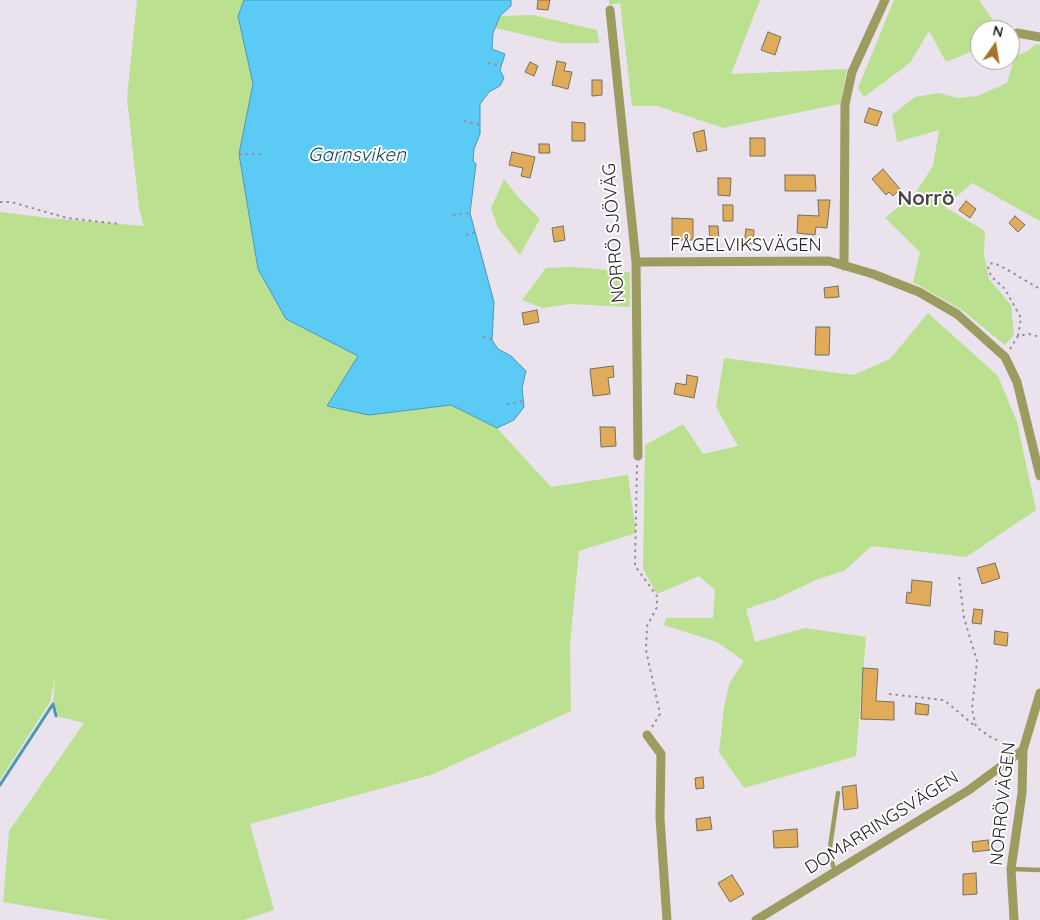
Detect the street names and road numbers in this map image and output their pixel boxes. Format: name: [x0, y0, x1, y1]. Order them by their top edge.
street label: NORRÖ SJÖVÄG: [598, 162, 630, 304]
street label: FÅGELVIKSVÄGEN: [670, 235, 822, 257]
street label: NORRÖVÄGEN: [986, 741, 1020, 867]
street label: DOMARRINGSVÄGEN: [801, 767, 963, 879]

